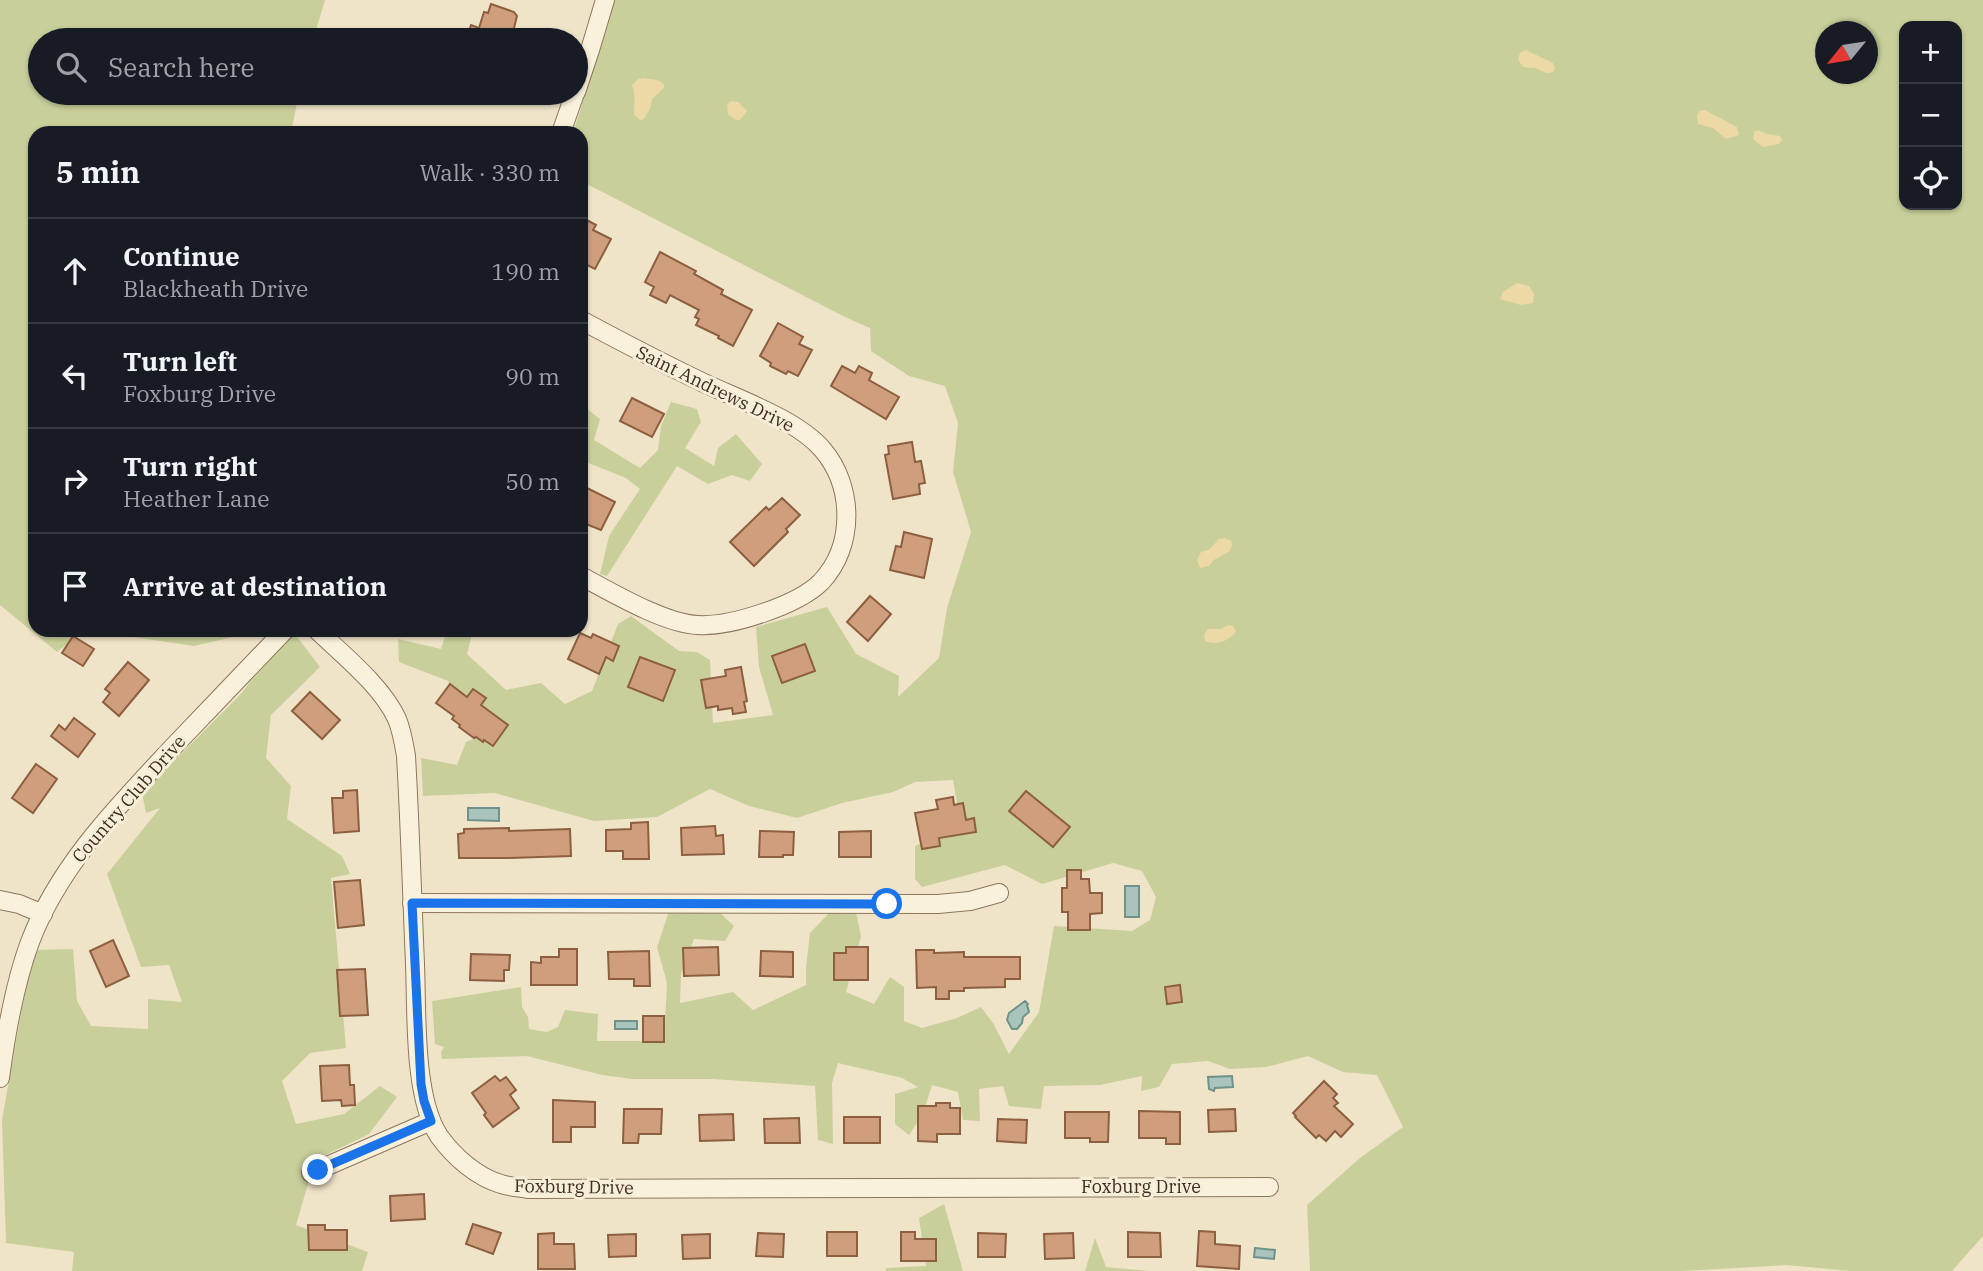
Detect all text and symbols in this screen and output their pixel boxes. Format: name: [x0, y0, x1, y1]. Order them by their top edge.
north arrow: [1815, 21, 1878, 84]
map controls: [1899, 21, 1962, 210]
button: +: [1899, 21, 1962, 84]
search box: [28, 28, 588, 105]
icon: search: [52, 48, 90, 86]
text: Search here: [108, 50, 254, 84]
button: −: [1899, 84, 1962, 147]
button: locate: [1899, 147, 1962, 210]
text: 5 min: [56, 152, 140, 191]
text: Walk · 330 m: [419, 157, 560, 187]
text: Continue: [123, 239, 240, 273]
icon: ahead: [56, 252, 94, 290]
text: 190 m: [491, 256, 560, 286]
text: Blackheath Drive: [123, 273, 308, 303]
street label: Saint Andrews Drive: [632, 340, 798, 437]
text: Turn left: [123, 344, 237, 378]
icon: left: [56, 357, 94, 395]
text: 90 m: [505, 361, 560, 391]
text: Foxburg Drive: [123, 378, 276, 408]
text: Turn right: [123, 449, 257, 483]
icon: right: [56, 462, 94, 500]
text: 50 m: [505, 466, 560, 496]
text: Heather Lane: [123, 483, 270, 513]
icon: arrive: [56, 567, 94, 605]
text: Arrive at destination: [123, 569, 387, 603]
street label: Country Club Drive: [67, 730, 190, 867]
route start: [871, 888, 902, 919]
route end: [302, 1154, 333, 1185]
street label: Foxburg Drive: [514, 1174, 634, 1199]
street label: Foxburg Drive: [1081, 1175, 1201, 1198]

